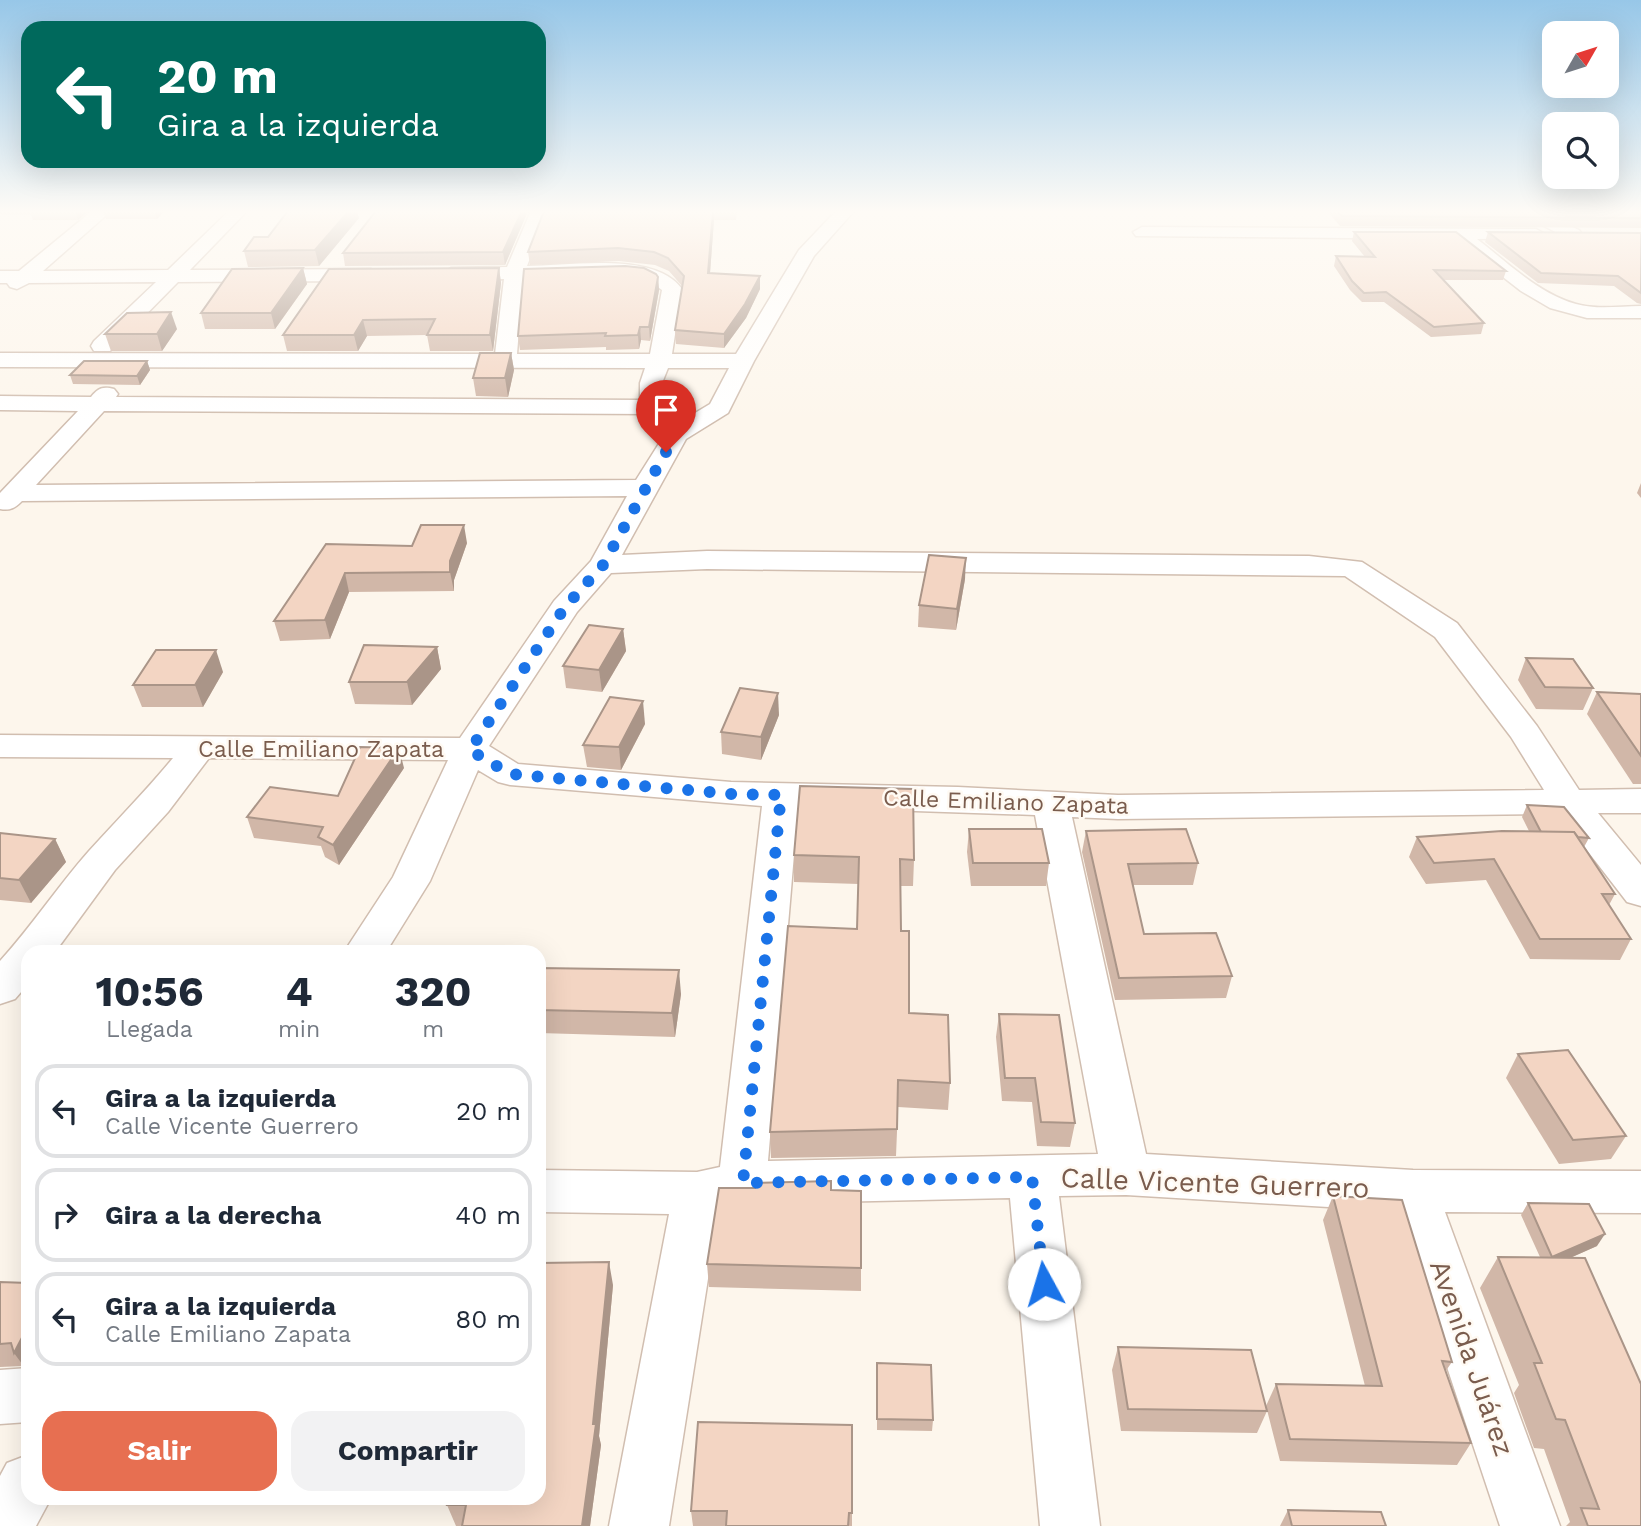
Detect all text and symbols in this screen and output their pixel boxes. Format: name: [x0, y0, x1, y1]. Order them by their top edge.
north arrow: [1542, 21, 1619, 98]
map controls: [1542, 21, 1619, 189]
text: 20 m: [157, 47, 278, 105]
icon: left: [42, 49, 133, 140]
text: Gira a la izquierda: [157, 106, 439, 144]
button: search: [1542, 112, 1619, 189]
pin: [636, 380, 696, 452]
icon: arrive: [647, 391, 685, 429]
street label: Calle Emiliano Zapata: [198, 736, 444, 763]
street label: Calle Emiliano Zapata: [883, 784, 1129, 820]
text: 10:56: [95, 967, 204, 1016]
text: 4: [286, 967, 313, 1016]
text: 320: [395, 967, 472, 1016]
text: Llegada: [106, 1016, 193, 1043]
text: min: [278, 1016, 320, 1043]
text: m: [422, 1016, 444, 1043]
text: Gira a la izquierda: [105, 1083, 336, 1113]
icon: left: [46, 1092, 84, 1130]
text: 20 m: [456, 1096, 521, 1126]
text: Calle Vicente Guerrero: [105, 1113, 359, 1140]
street label: Calle Vicente Guerrero: [1060, 1161, 1370, 1205]
icon: right: [46, 1196, 84, 1234]
text: Gira a la derecha: [105, 1200, 321, 1230]
text: 40 m: [455, 1200, 521, 1230]
position arrow: [1007, 1247, 1081, 1321]
street label: Avenida Juárez: [1423, 1255, 1521, 1461]
text: Gira a la izquierda: [105, 1291, 336, 1321]
icon: left: [46, 1300, 84, 1338]
text: 80 m: [455, 1304, 521, 1334]
text: Calle Emiliano Zapata: [105, 1321, 351, 1348]
button: Salir: [42, 1411, 277, 1491]
button: Compartir: [291, 1411, 525, 1491]

